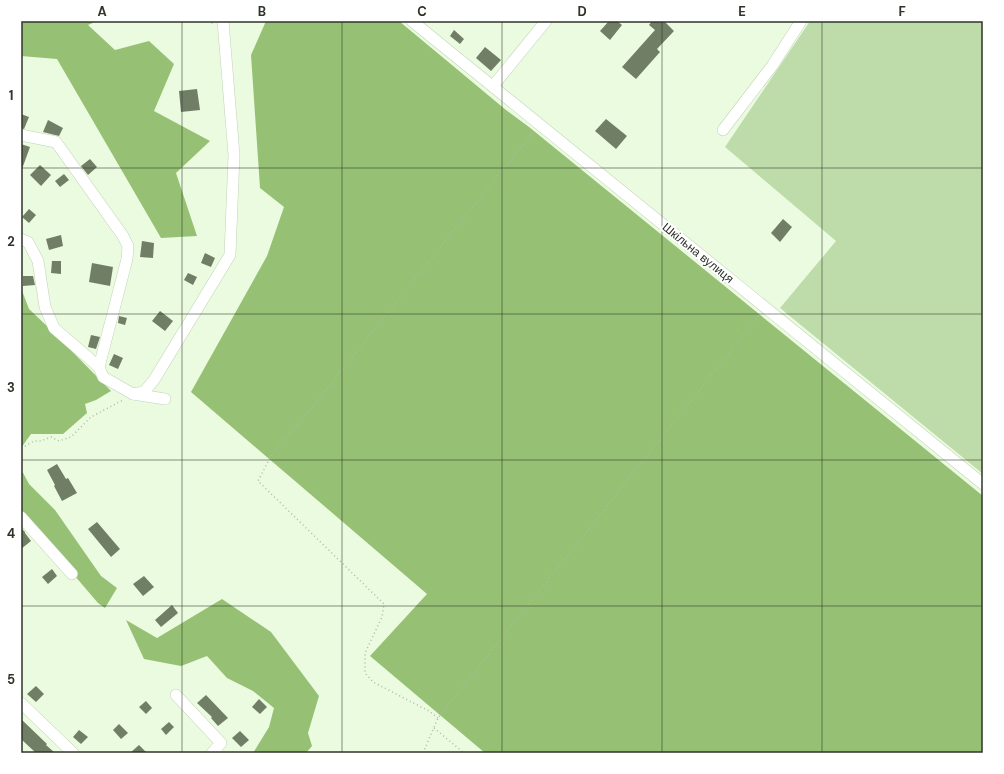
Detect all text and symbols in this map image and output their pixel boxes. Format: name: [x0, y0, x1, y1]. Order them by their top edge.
text: A: [97, 3, 107, 20]
text: B: [258, 3, 266, 20]
text: C: [417, 3, 427, 20]
text: D: [577, 3, 587, 20]
text: E: [738, 3, 746, 20]
text: F: [898, 3, 906, 20]
text: 1: [9, 87, 13, 104]
street label: Шкільна вулиця: [659, 219, 737, 287]
text: 2: [7, 233, 15, 250]
text: 3: [7, 379, 15, 396]
text: 4: [7, 525, 15, 542]
text: 5: [7, 671, 15, 688]

